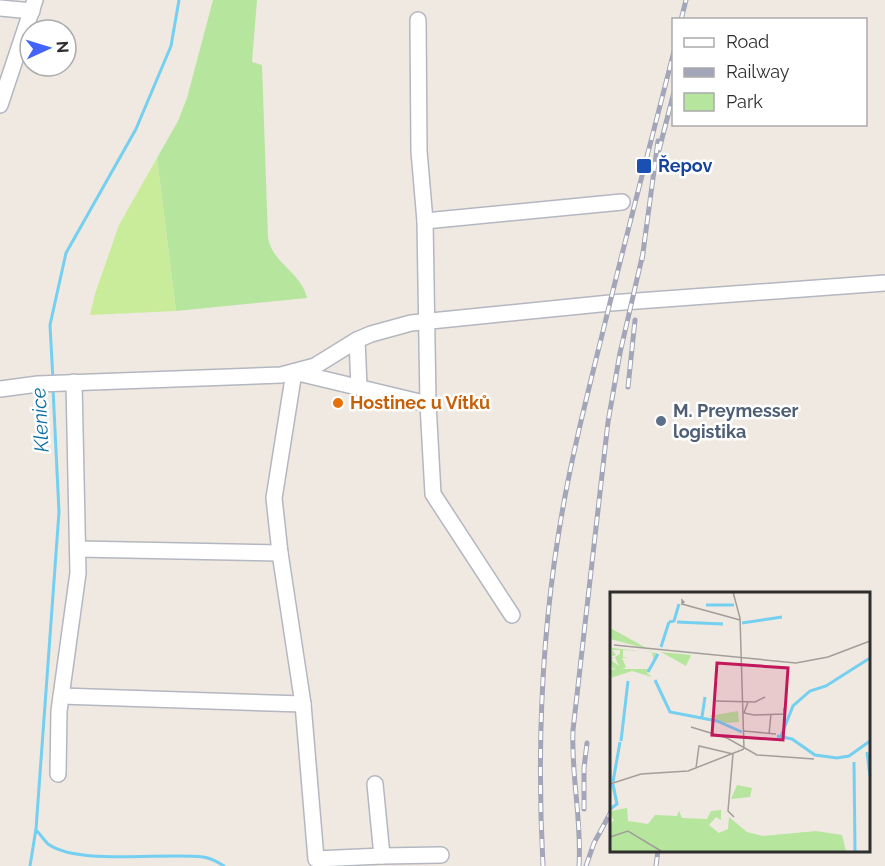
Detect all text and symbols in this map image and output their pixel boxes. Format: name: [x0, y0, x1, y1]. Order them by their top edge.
north arrow: [18, 18, 78, 78]
legend: [672, 18, 867, 126]
text: Road: [726, 31, 769, 52]
text: N: [53, 40, 72, 54]
text: Railway: [726, 61, 790, 82]
text: Park: [726, 91, 763, 112]
place label: Řepov: [658, 155, 712, 176]
marker: Řepov: [635, 157, 653, 175]
water label: Klenice: [26, 387, 54, 453]
place label: Hostinec u Vítků: [350, 392, 490, 413]
marker: Hostinec u Vítků: [331, 396, 345, 410]
place label: M. Preymesser logistika: [673, 400, 798, 442]
marker: M. Preymesser logistika: [654, 414, 668, 428]
inset map: [610, 592, 870, 851]

